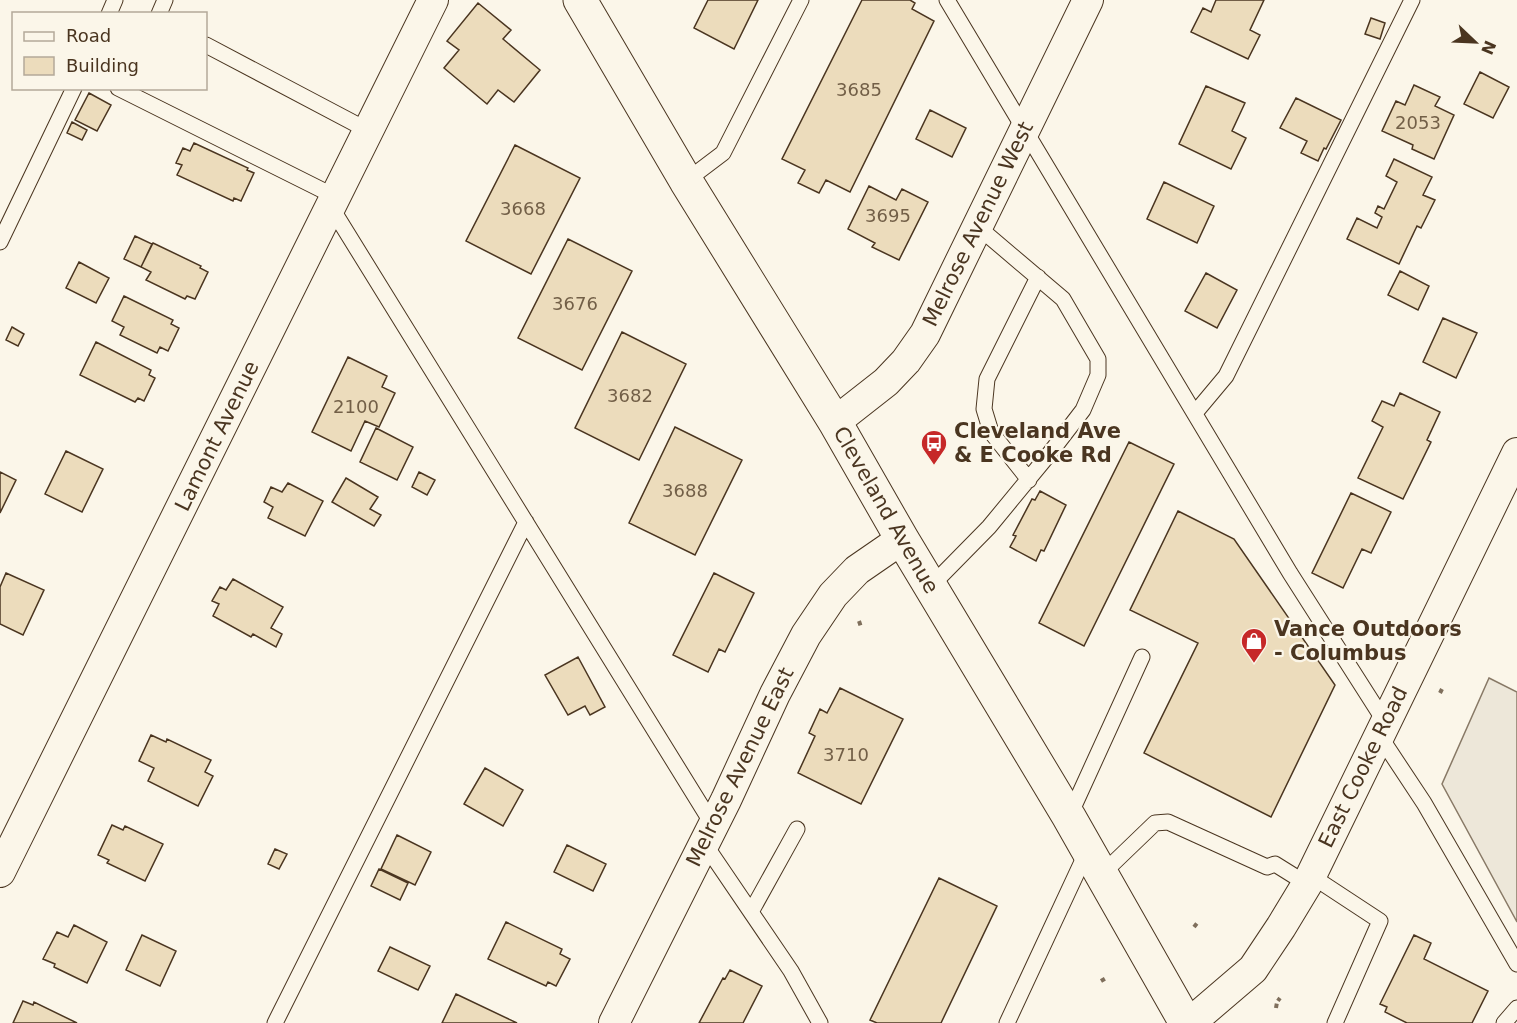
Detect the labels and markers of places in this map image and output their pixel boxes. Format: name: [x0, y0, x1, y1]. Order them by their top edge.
place label: Cleveland Ave & E Cooke Rd: [954, 419, 1121, 467]
bus stop icon: Cleveland Ave & E Cooke Rd: [919, 428, 949, 466]
place label: Vance Outdoors - Columbus: [1274, 617, 1462, 665]
shop icon: Vance Outdoors - Columbus: [1239, 626, 1269, 664]

